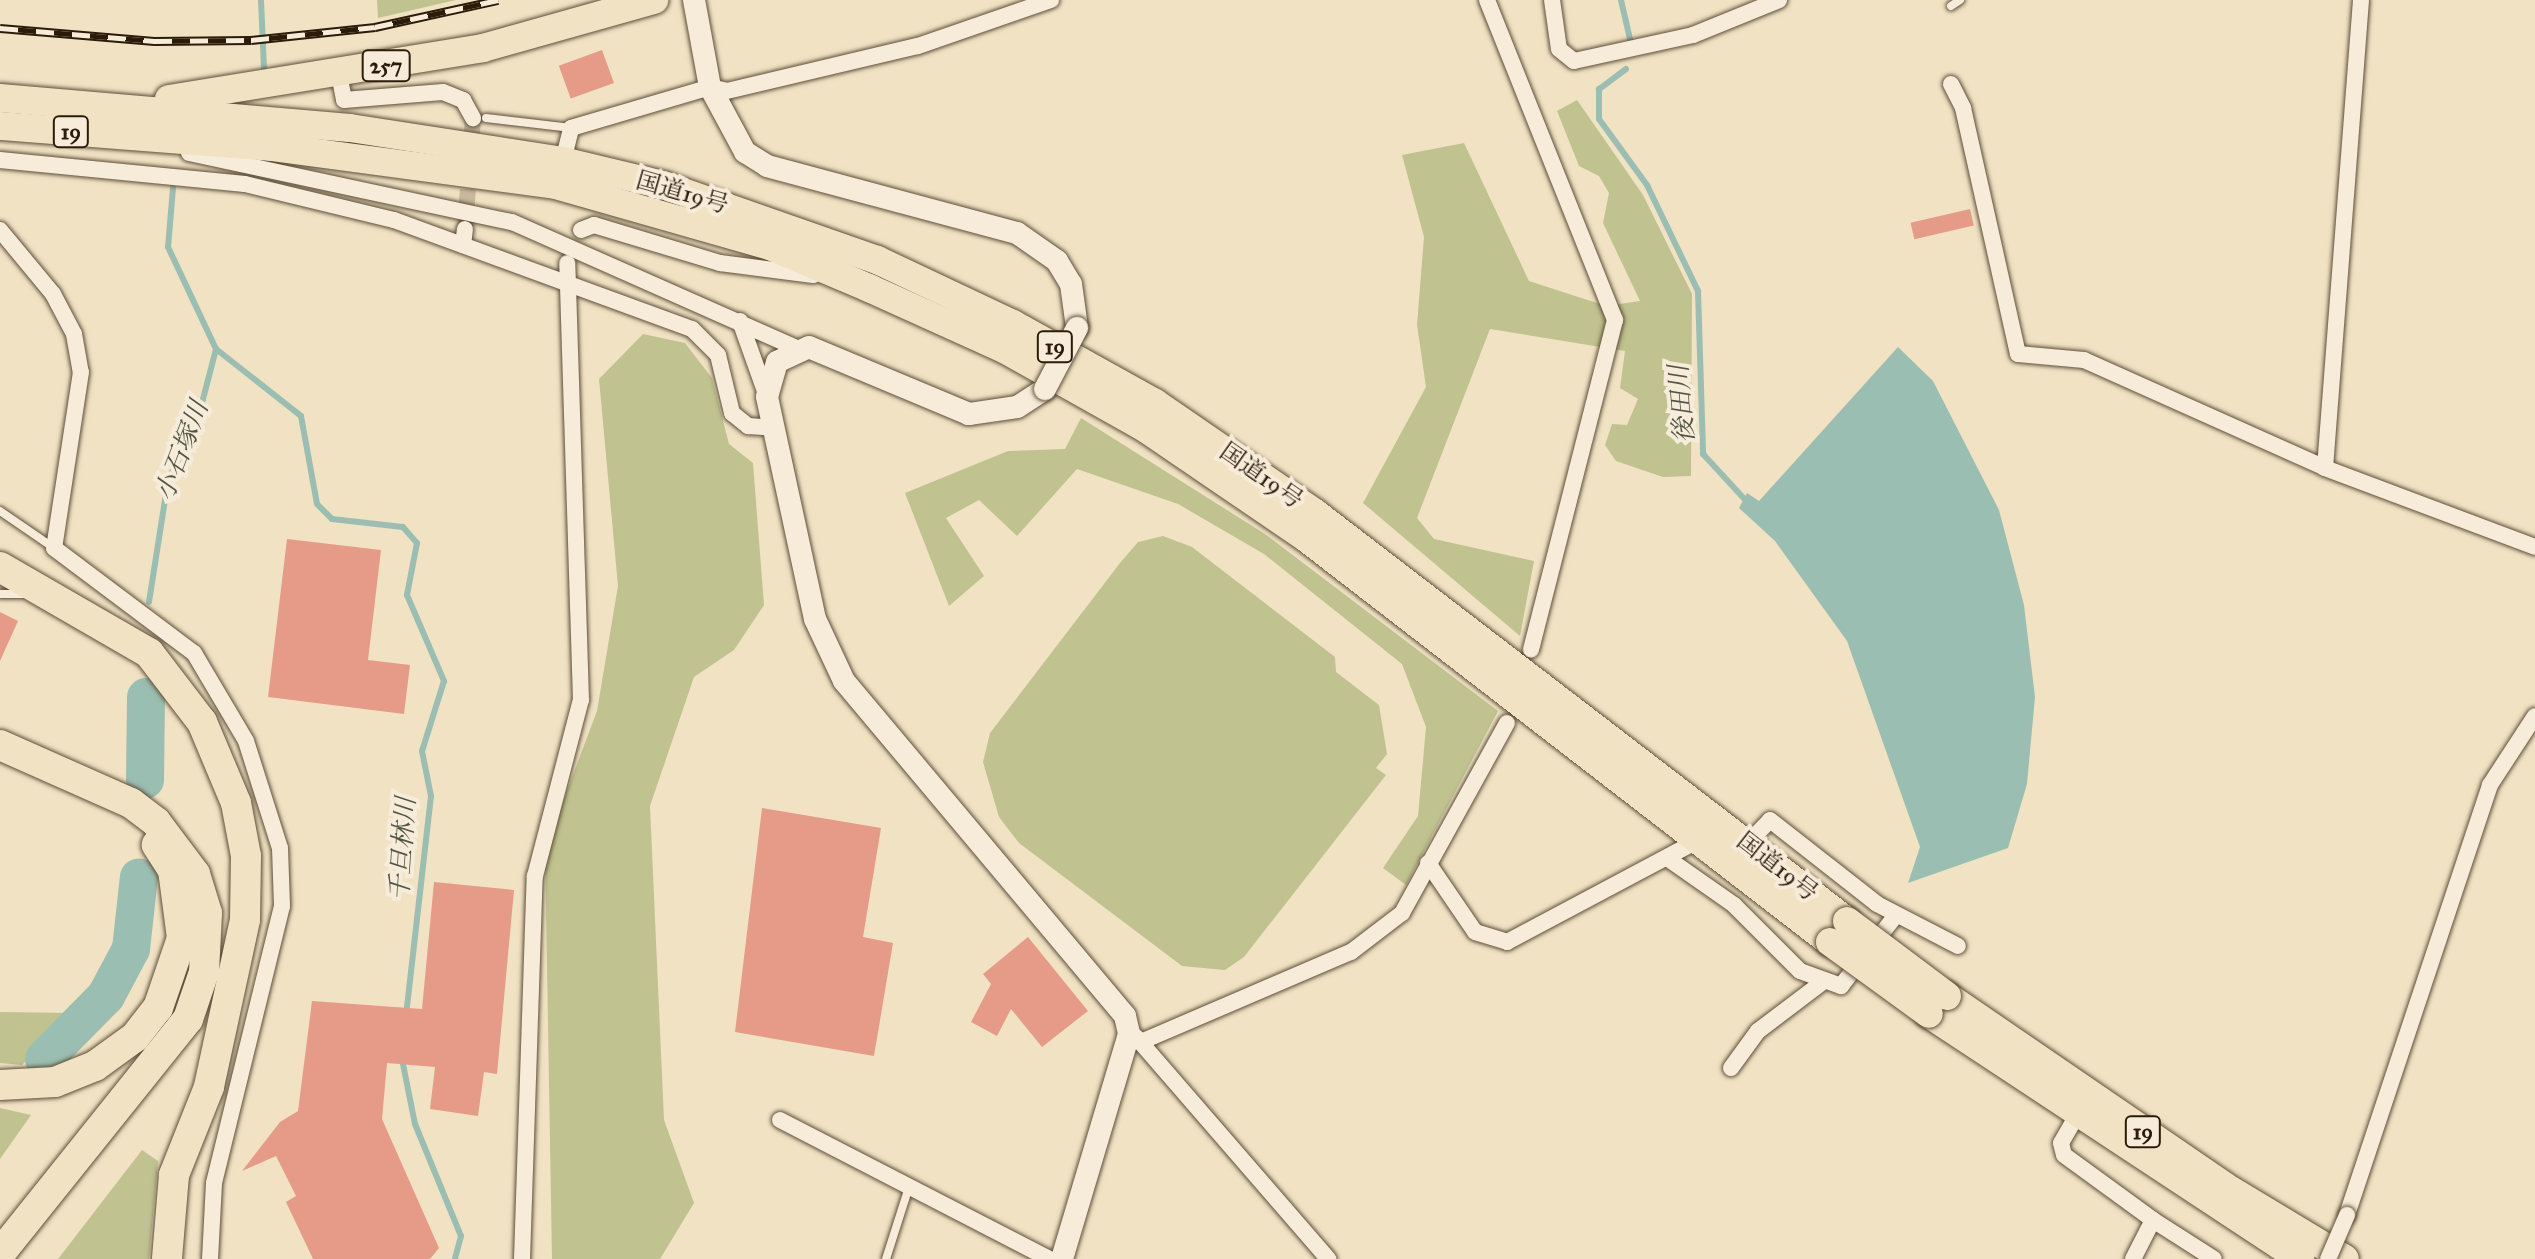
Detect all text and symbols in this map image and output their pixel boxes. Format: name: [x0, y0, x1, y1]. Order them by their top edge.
road number: 257: [360, 48, 412, 84]
road number: 19: [51, 114, 91, 150]
street label: 国道19号: [633, 166, 731, 220]
road number: 19: [1035, 329, 1075, 365]
water label: 後田川: [1663, 364, 1701, 444]
water label: 小石塚川: [149, 397, 215, 505]
street label: 国道19号: [1214, 437, 1308, 515]
water label: 千旦林川: [384, 796, 422, 902]
street label: 国道19号: [1731, 827, 1823, 907]
road number: 19: [2123, 1114, 2163, 1150]

